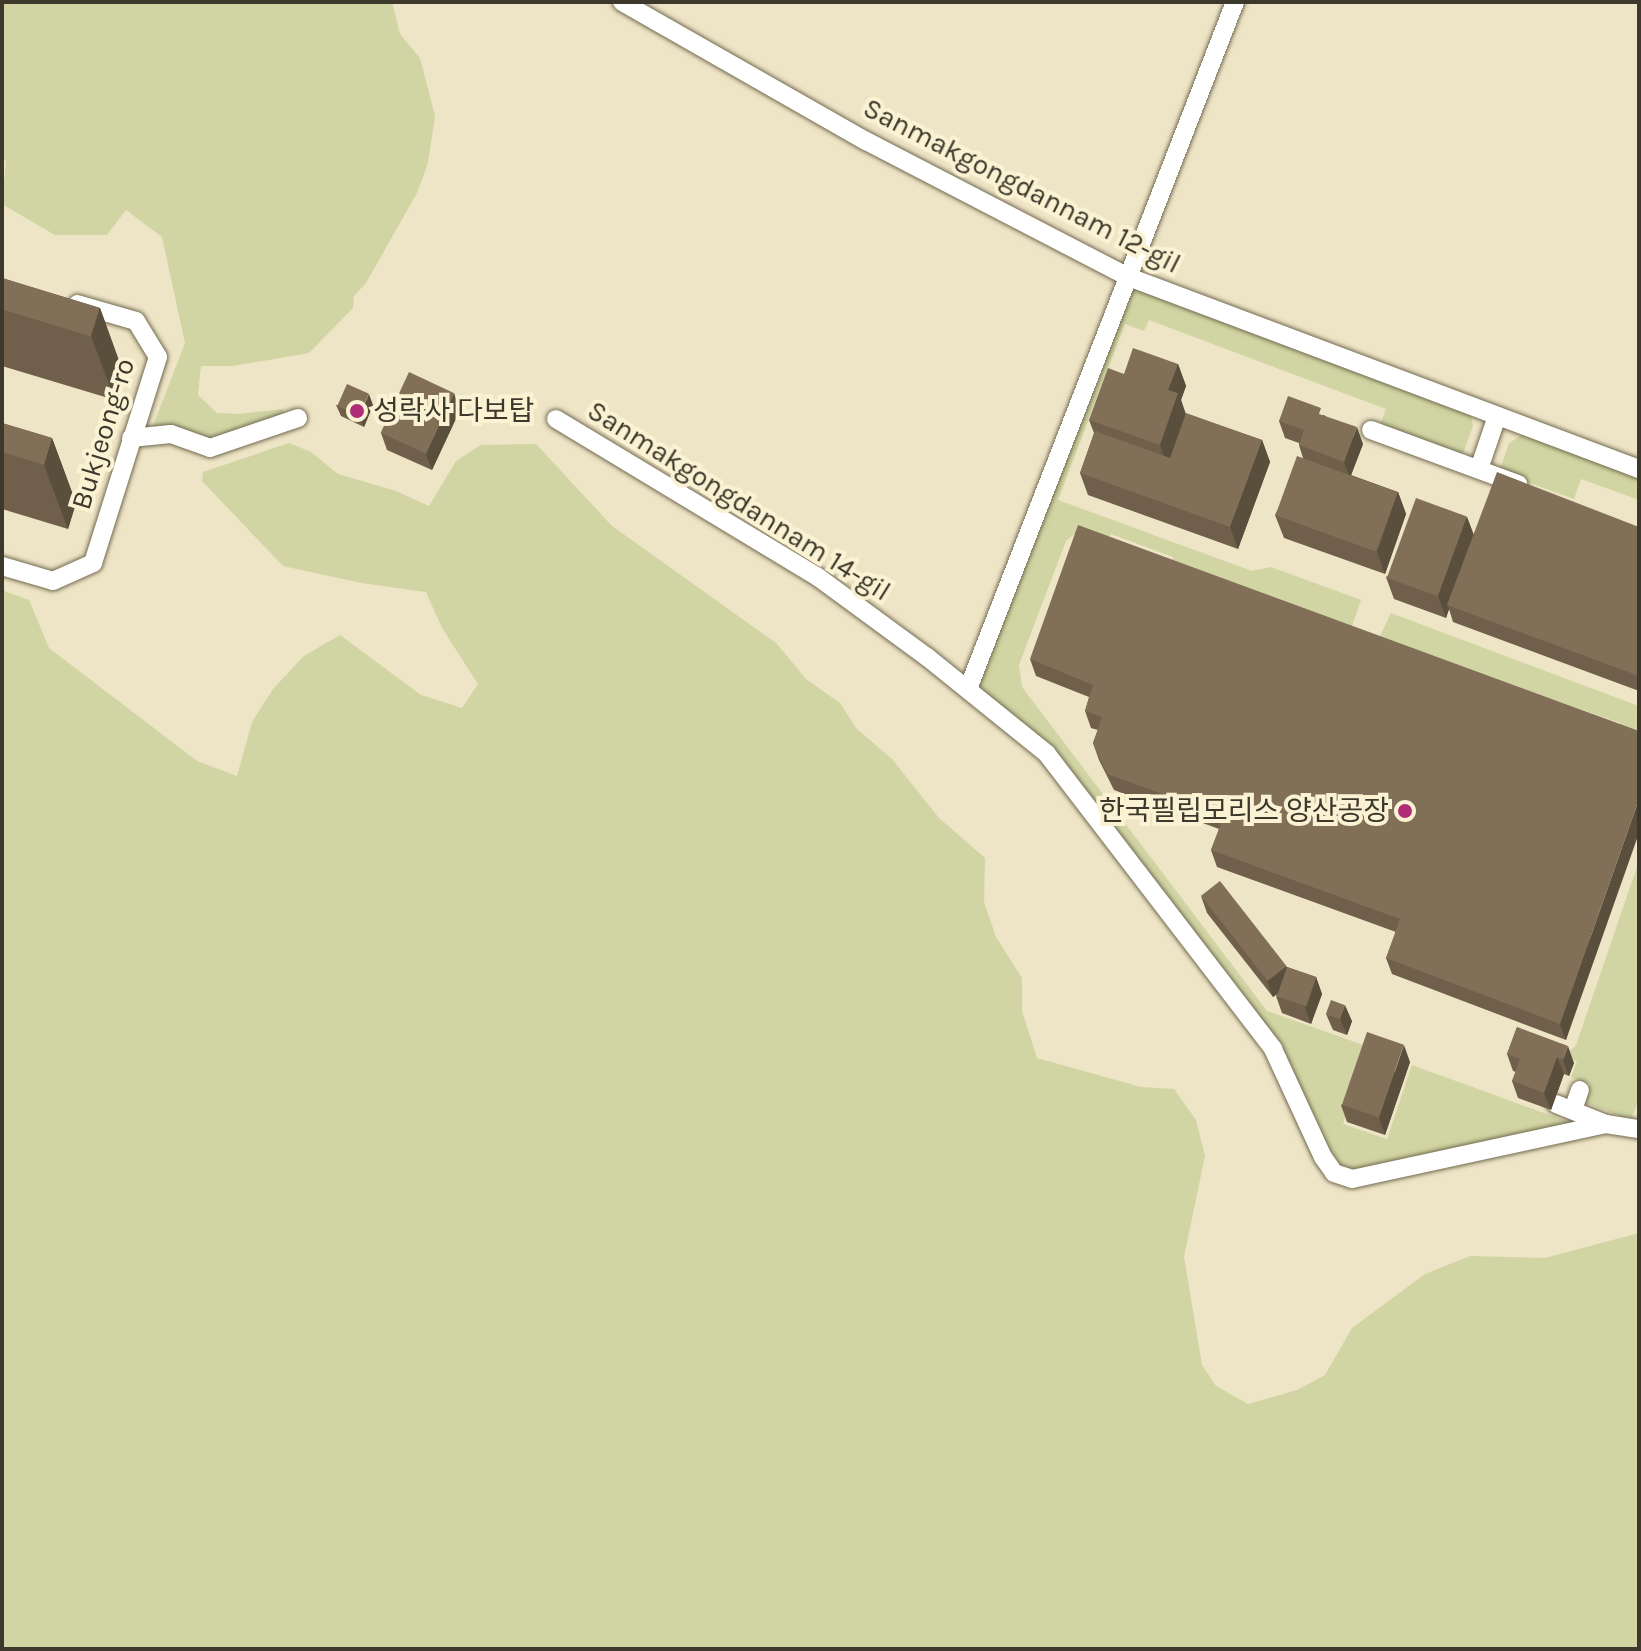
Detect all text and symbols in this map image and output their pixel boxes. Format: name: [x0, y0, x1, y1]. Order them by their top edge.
street label: Sanmakgongdannam 12-gil: [858, 91, 1186, 281]
street label: Bukjeong-ro: [64, 354, 142, 514]
place label: 성락사 다보탑: [373, 394, 534, 428]
street label: Sanmakgongdannam 14-gil: [581, 394, 897, 608]
marker: 성락사 다보탑: [348, 402, 366, 420]
place label: 한국필립모리스 양산공장: [1099, 794, 1389, 828]
marker: 한국필립모리스 양산공장: [1396, 802, 1414, 820]

